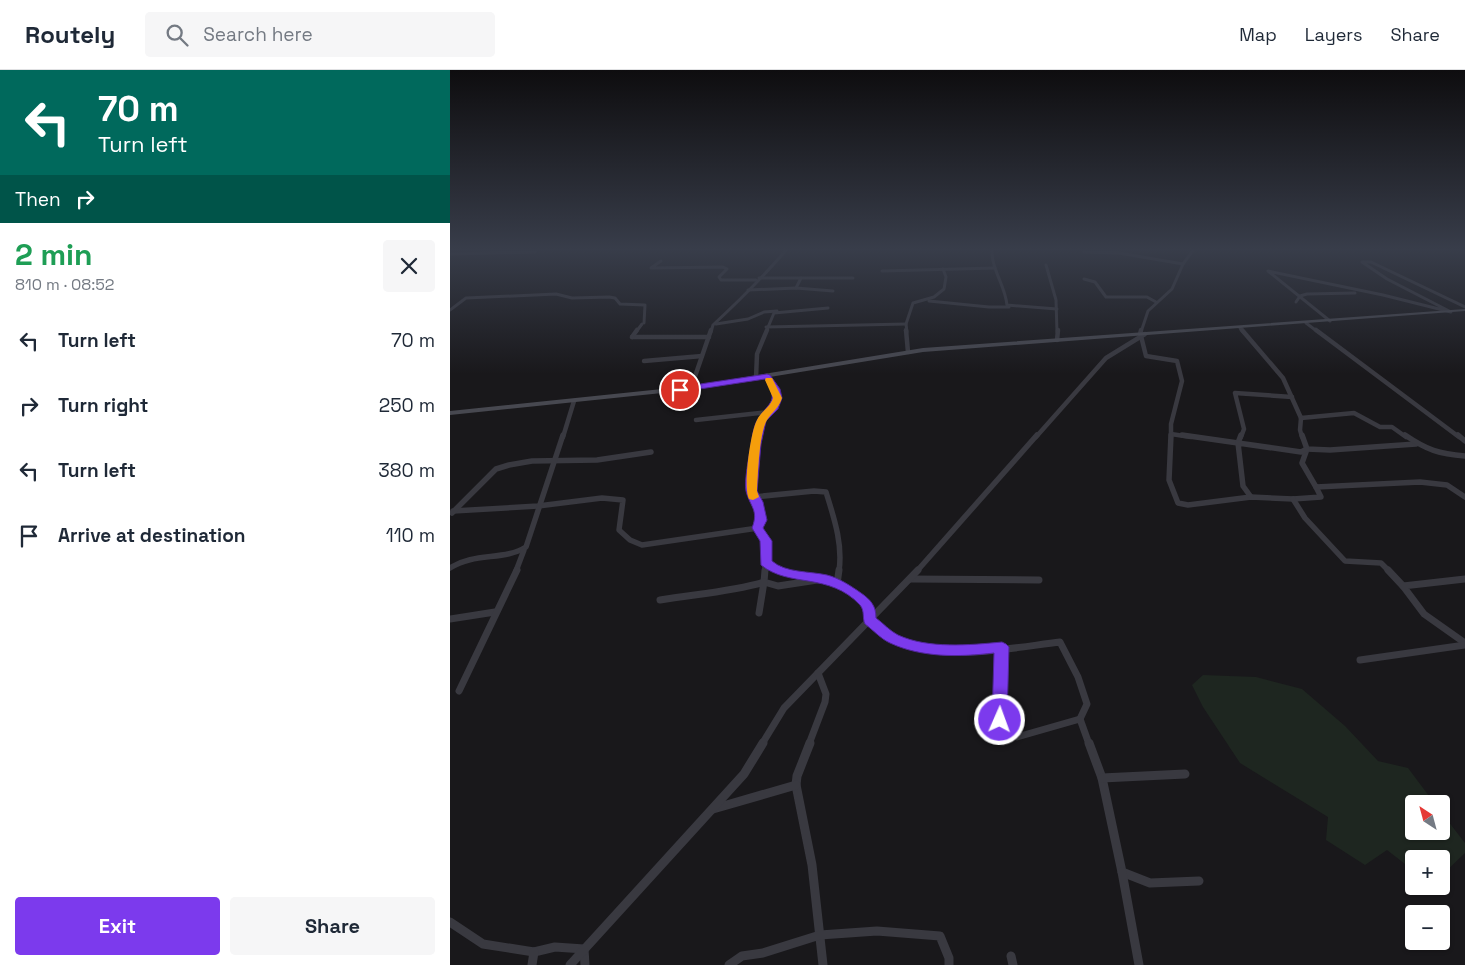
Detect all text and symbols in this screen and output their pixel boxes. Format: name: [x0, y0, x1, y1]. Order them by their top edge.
search box: [145, 12, 495, 57]
text: Routely: [25, 19, 115, 50]
icon: search: [163, 21, 191, 49]
text: Search here: [203, 22, 313, 47]
text: Map: [1239, 23, 1277, 46]
text: Layers: [1305, 23, 1362, 46]
text: Share: [1390, 23, 1440, 46]
text: 70 m: [98, 87, 179, 131]
icon: left: [15, 90, 80, 155]
text: Turn left: [98, 130, 188, 158]
icon: right: [71, 185, 99, 213]
text: Then: [15, 187, 61, 212]
text: 2 min: [15, 235, 93, 274]
button: close: [383, 240, 435, 292]
text: 810 m · 08:52: [15, 274, 114, 295]
icon: left: [15, 327, 43, 355]
text: Turn left: [58, 328, 136, 353]
text: 70 m: [391, 328, 435, 353]
pin: [659, 369, 701, 411]
icon: arrive: [666, 376, 694, 404]
icon: right: [15, 392, 43, 420]
text: Turn right: [58, 393, 148, 418]
text: 250 m: [379, 393, 435, 418]
icon: left: [15, 457, 43, 485]
text: Turn left: [58, 458, 136, 483]
text: 380 m: [378, 458, 435, 483]
icon: arrive: [15, 522, 43, 550]
text: Arrive at destination: [58, 523, 246, 548]
text: 110 m: [386, 523, 435, 548]
position arrow: [973, 693, 1025, 745]
north arrow: [1405, 795, 1450, 840]
map controls: [1405, 795, 1450, 950]
button: +: [1405, 850, 1450, 895]
button: Exit: [15, 897, 220, 955]
button: Share: [230, 897, 435, 955]
button: −: [1405, 905, 1450, 950]

